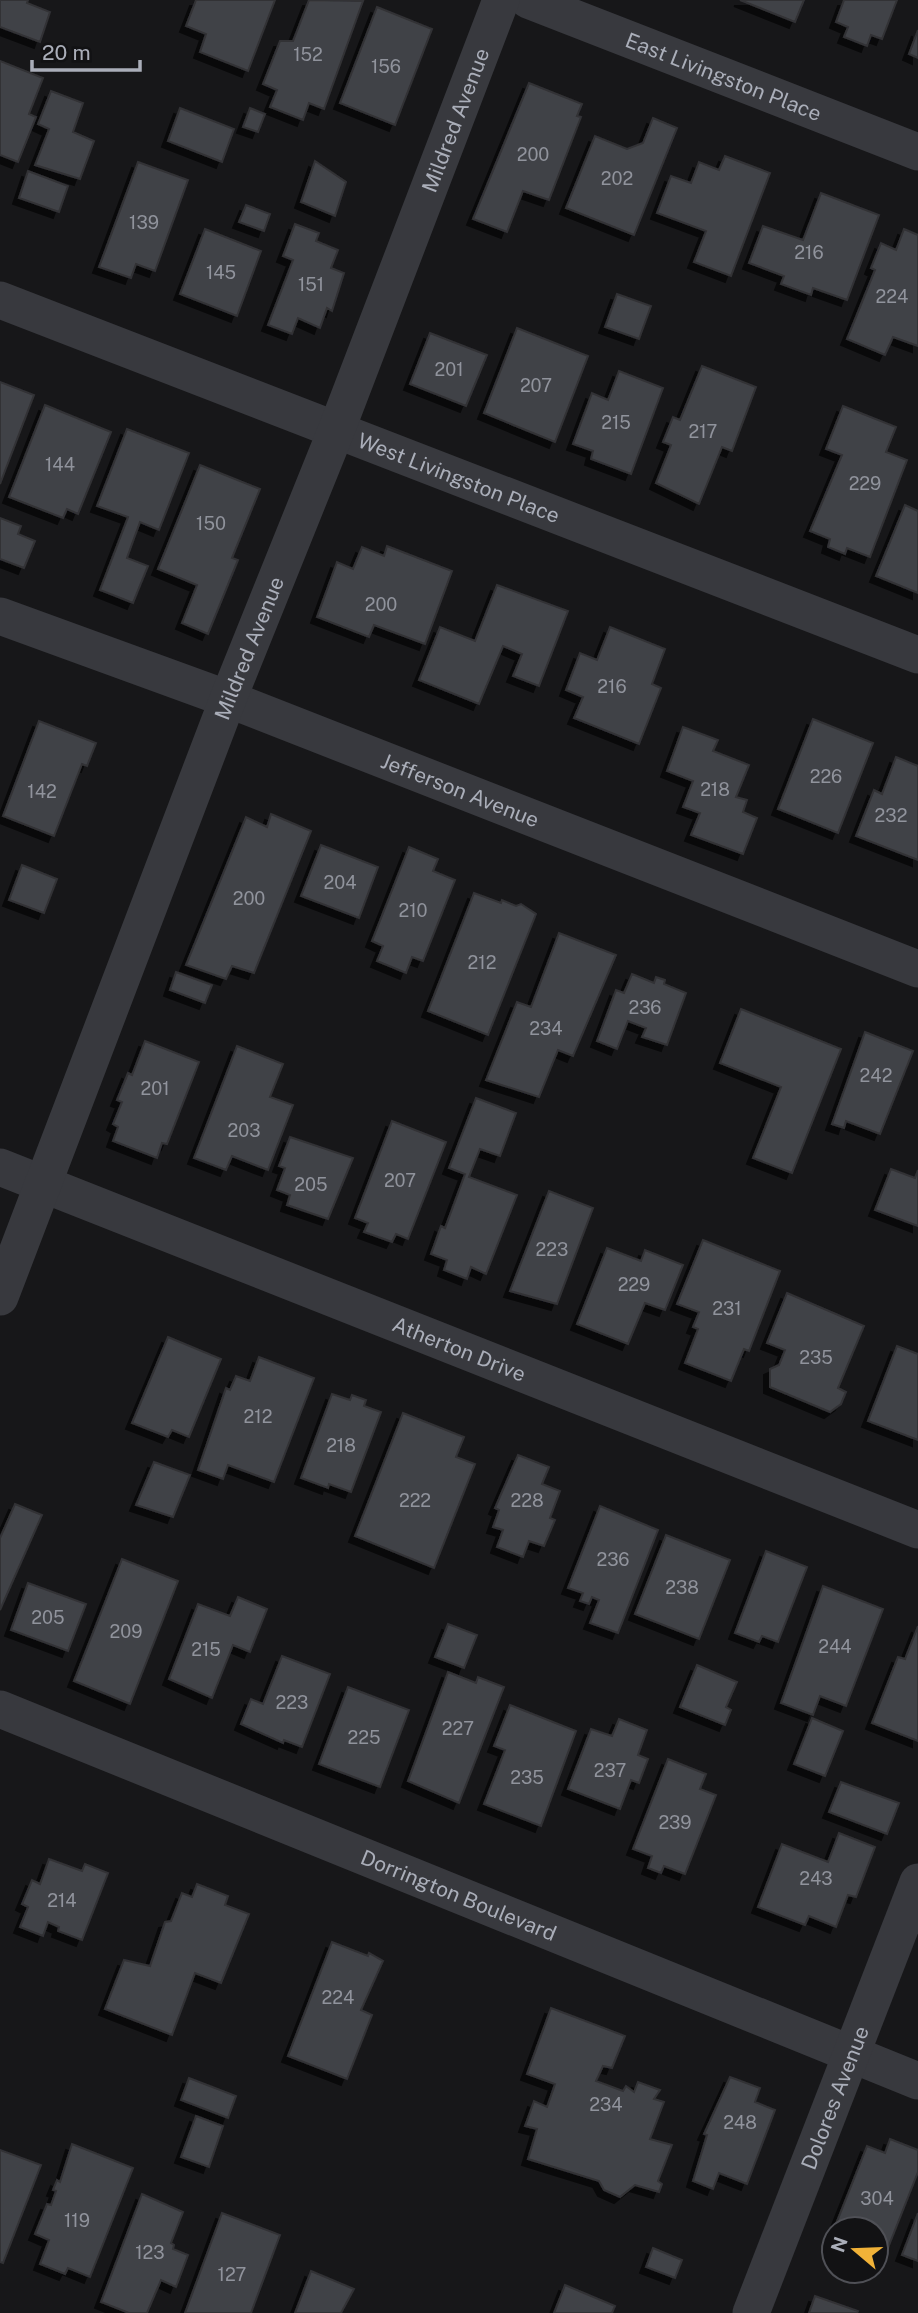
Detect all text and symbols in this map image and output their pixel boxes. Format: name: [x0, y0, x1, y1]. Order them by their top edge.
street label: East Livingston Place: [622, 27, 825, 126]
scale bar: [32, 28, 140, 72]
text: 20 m: [42, 40, 91, 65]
house number: 152: [293, 44, 323, 65]
street label: Mildred Avenue: [416, 44, 494, 196]
house number: 156: [371, 56, 401, 77]
house number: 200: [517, 144, 549, 165]
house number: 202: [601, 168, 633, 189]
house number: 139: [129, 212, 159, 233]
house number: 216: [794, 242, 824, 263]
house number: 145: [206, 262, 236, 283]
house number: 151: [298, 274, 324, 295]
house number: 224: [876, 286, 908, 307]
house number: 201: [434, 359, 464, 380]
house number: 207: [520, 375, 552, 396]
house number: 215: [601, 412, 631, 433]
house number: 217: [689, 421, 717, 442]
street label: West Livingston Place: [354, 427, 563, 528]
house number: 144: [45, 454, 75, 475]
house number: 229: [849, 473, 881, 494]
house number: 150: [196, 513, 226, 534]
street label: Mildred Avenue: [209, 573, 289, 723]
house number: 200: [365, 594, 397, 615]
house number: 216: [597, 676, 627, 697]
street label: Jefferson Avenue: [378, 748, 543, 832]
house number: 226: [810, 766, 842, 787]
house number: 218: [700, 779, 730, 800]
house number: 142: [27, 781, 57, 802]
house number: 232: [875, 805, 907, 826]
house number: 204: [323, 872, 357, 893]
house number: 200: [233, 888, 265, 909]
house number: 210: [398, 900, 428, 921]
house number: 212: [468, 952, 496, 973]
house number: 236: [628, 997, 662, 1018]
house number: 234: [529, 1018, 563, 1039]
house number: 242: [860, 1065, 892, 1086]
house number: 201: [140, 1078, 170, 1099]
house number: 203: [228, 1120, 260, 1141]
house number: 207: [384, 1170, 416, 1191]
house number: 205: [294, 1174, 328, 1195]
house number: 223: [536, 1239, 568, 1260]
house number: 229: [618, 1274, 650, 1295]
house number: 231: [712, 1298, 742, 1319]
street label: Atherton Drive: [389, 1311, 530, 1386]
house number: 235: [799, 1347, 833, 1368]
house number: 212: [244, 1406, 272, 1427]
house number: 218: [326, 1435, 356, 1456]
house number: 222: [399, 1490, 431, 1511]
house number: 228: [510, 1490, 544, 1511]
house number: 236: [596, 1549, 630, 1570]
house number: 238: [665, 1577, 699, 1598]
house number: 205: [31, 1607, 65, 1628]
house number: 209: [110, 1621, 142, 1642]
house number: 244: [818, 1636, 852, 1657]
house number: 215: [191, 1639, 221, 1660]
house number: 223: [276, 1692, 308, 1713]
house number: 227: [442, 1718, 474, 1739]
house number: 225: [348, 1727, 381, 1748]
house number: 237: [594, 1760, 626, 1781]
house number: 235: [510, 1767, 544, 1788]
house number: 239: [658, 1812, 692, 1833]
street label: Dorrington Boulevard: [357, 1844, 560, 1946]
house number: 243: [799, 1868, 833, 1889]
house number: 214: [47, 1890, 77, 1911]
house number: 224: [322, 1987, 354, 2008]
street label: Dolores Avenue: [795, 2022, 874, 2173]
house number: 234: [589, 2094, 623, 2115]
house number: 248: [723, 2112, 757, 2133]
house number: 304: [860, 2188, 894, 2209]
house number: 119: [64, 2210, 90, 2231]
north arrow: [820, 2215, 890, 2285]
text: N: [826, 2234, 852, 2255]
house number: 123: [135, 2242, 165, 2263]
house number: 127: [218, 2264, 246, 2285]

